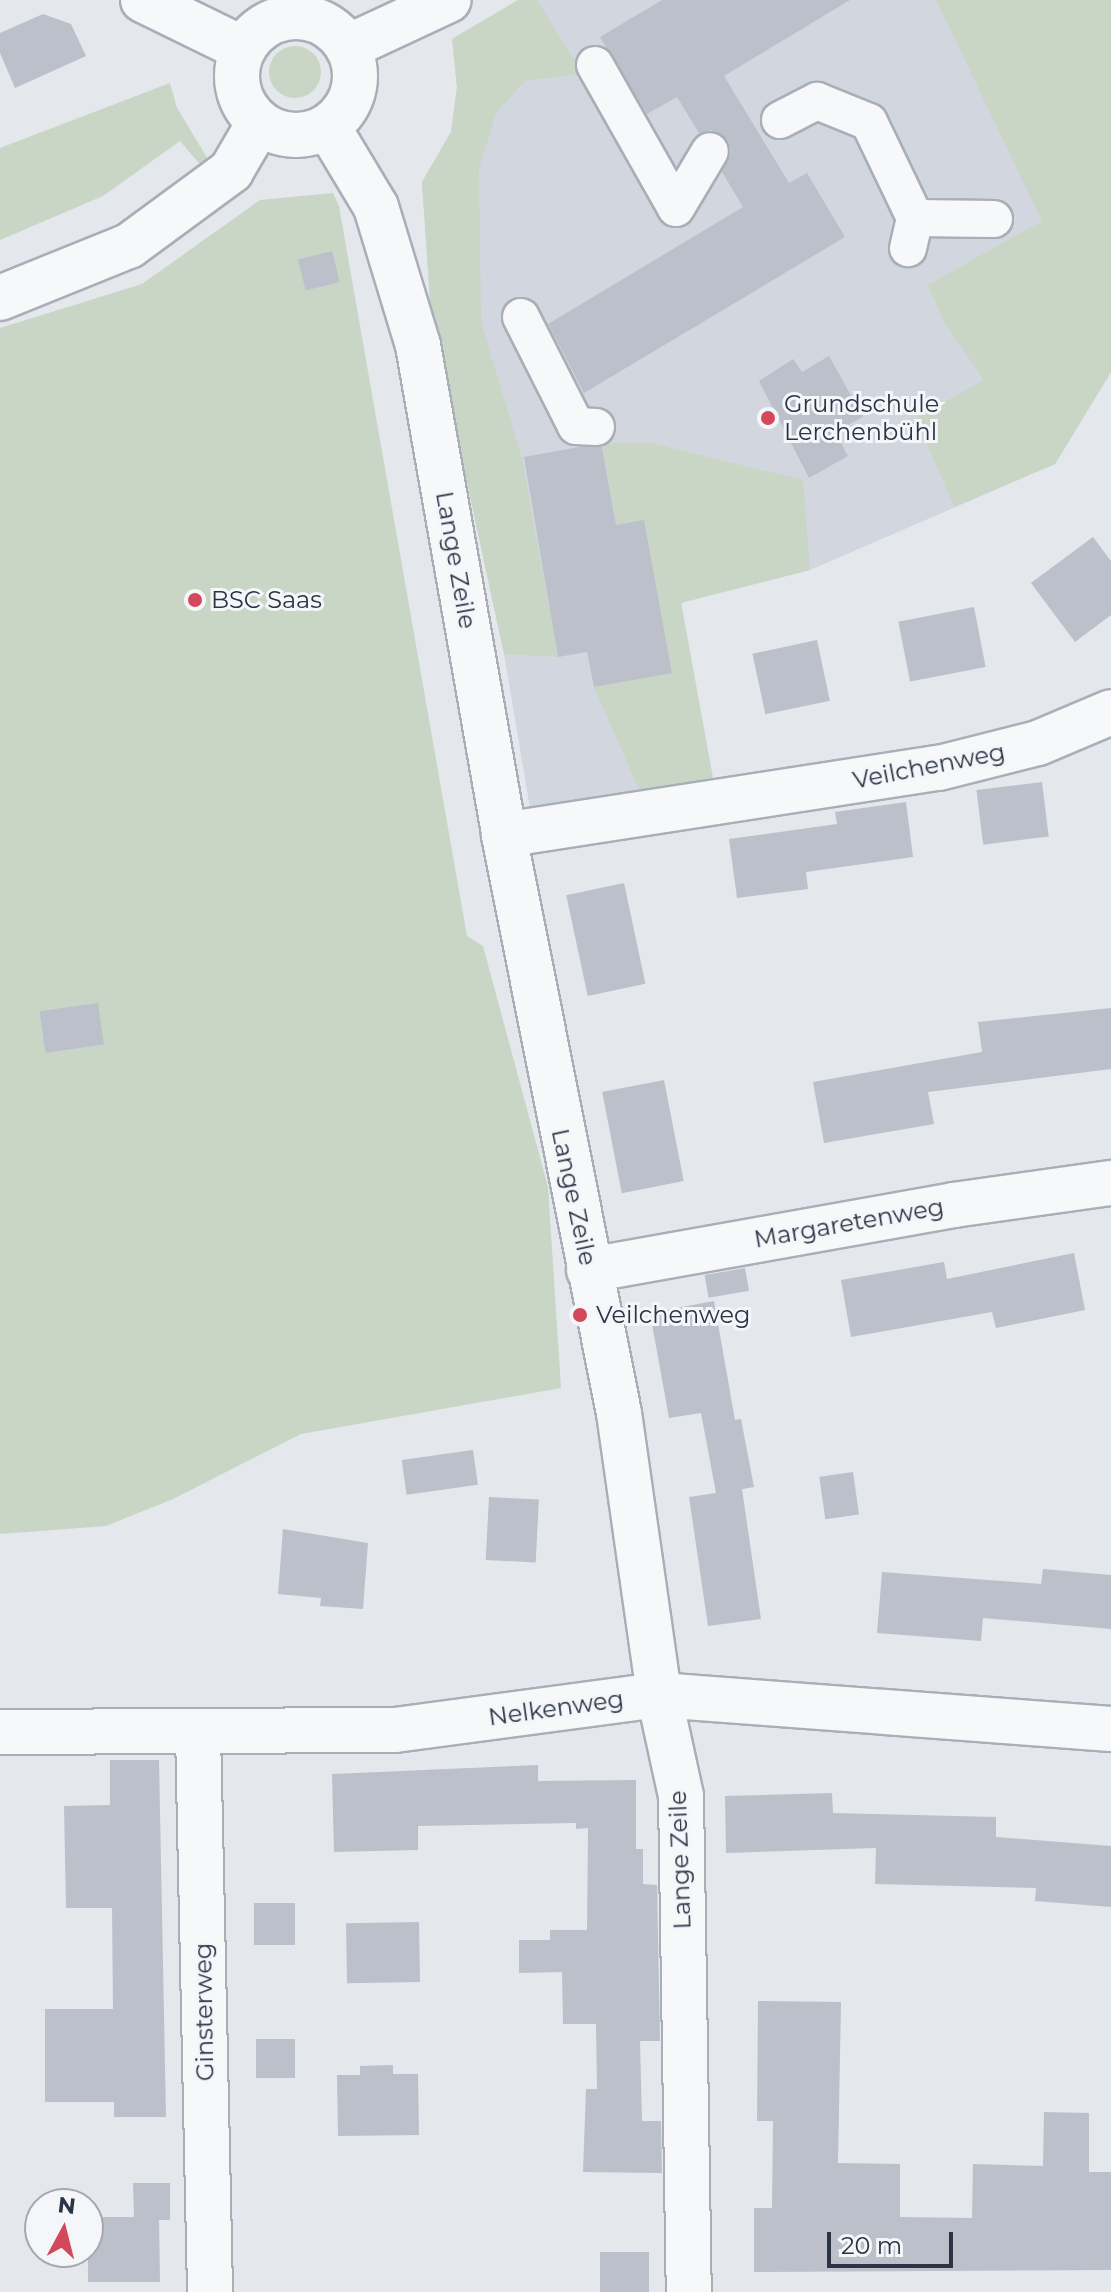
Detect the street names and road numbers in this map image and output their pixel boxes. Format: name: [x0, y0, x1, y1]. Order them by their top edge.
street label: Lange Zeile: [430, 489, 482, 631]
street label: Veilchenweg: [850, 737, 1008, 795]
street label: Lange Zeile: [545, 1126, 603, 1268]
street label: Margaretenweg: [752, 1192, 946, 1254]
street label: Nelkenweg: [486, 1684, 626, 1732]
street label: Lange Zeile: [663, 1790, 697, 1930]
street label: Ginsterweg: [188, 1943, 220, 2081]

